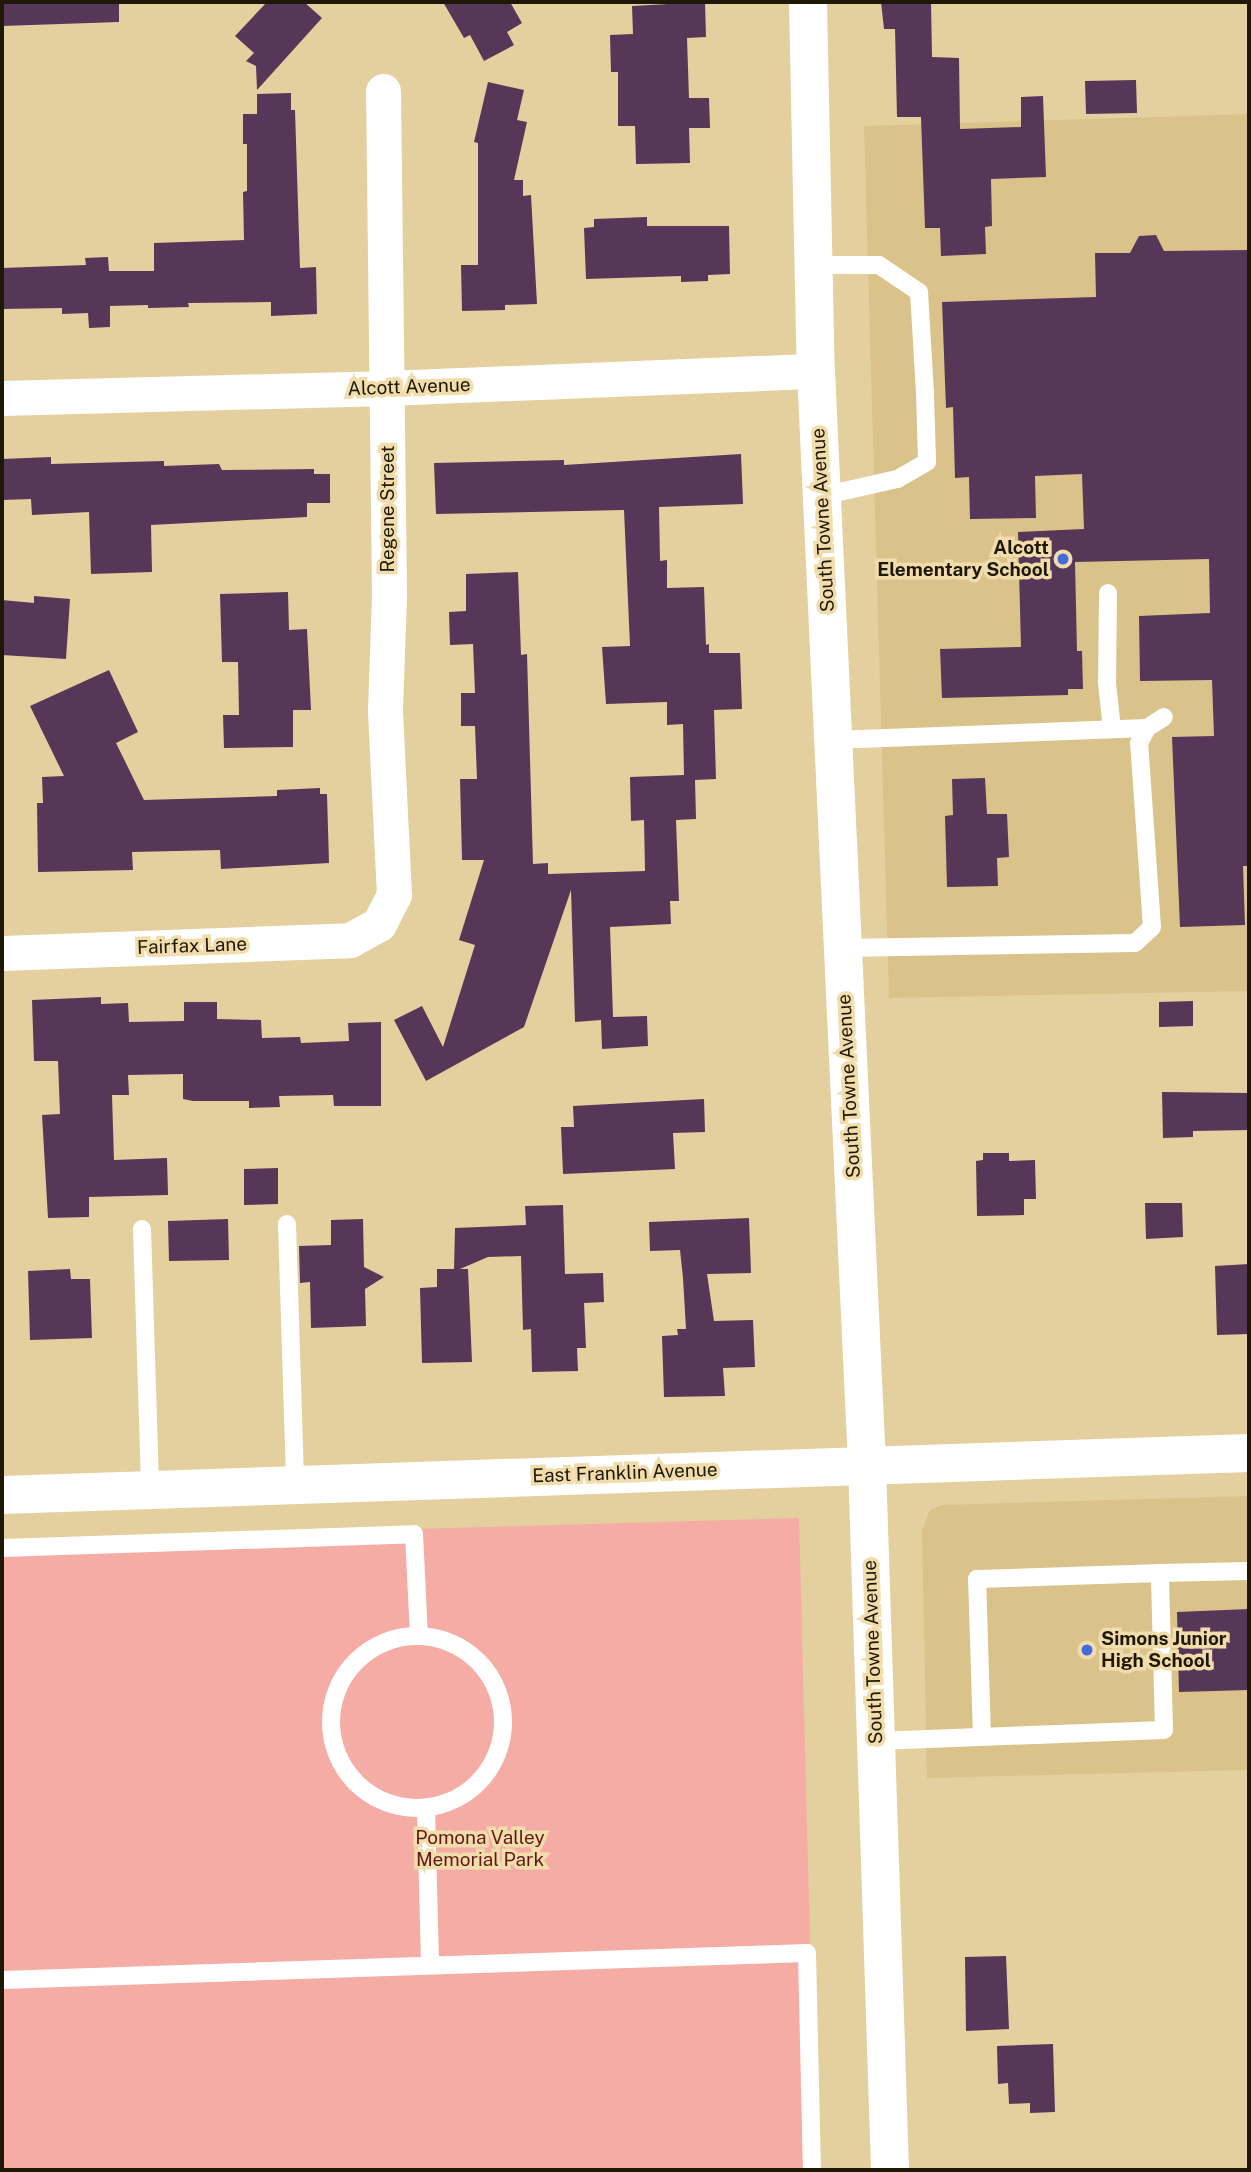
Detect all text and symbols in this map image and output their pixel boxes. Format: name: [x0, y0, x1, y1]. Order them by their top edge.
street label: Alcott Avenue: [347, 373, 471, 401]
street label: South Towne Avenue: [807, 427, 839, 613]
street label: Regene Street: [377, 445, 399, 573]
place label: Alcott Elementary School: [877, 537, 1049, 581]
marker: Alcott Elementary School: [1055, 551, 1071, 567]
street label: Fairfax Lane: [137, 933, 247, 959]
street label: South Towne Avenue: [833, 993, 865, 1179]
street label: East Franklin Avenue: [532, 1458, 718, 1488]
street label: South Towne Avenue: [858, 1559, 888, 1745]
place label: Simons Junior High School: [1101, 1628, 1227, 1672]
marker: Simons Junior High School: [1079, 1642, 1095, 1658]
park label: Pomona Valley Memorial Park: [415, 1827, 545, 1871]

